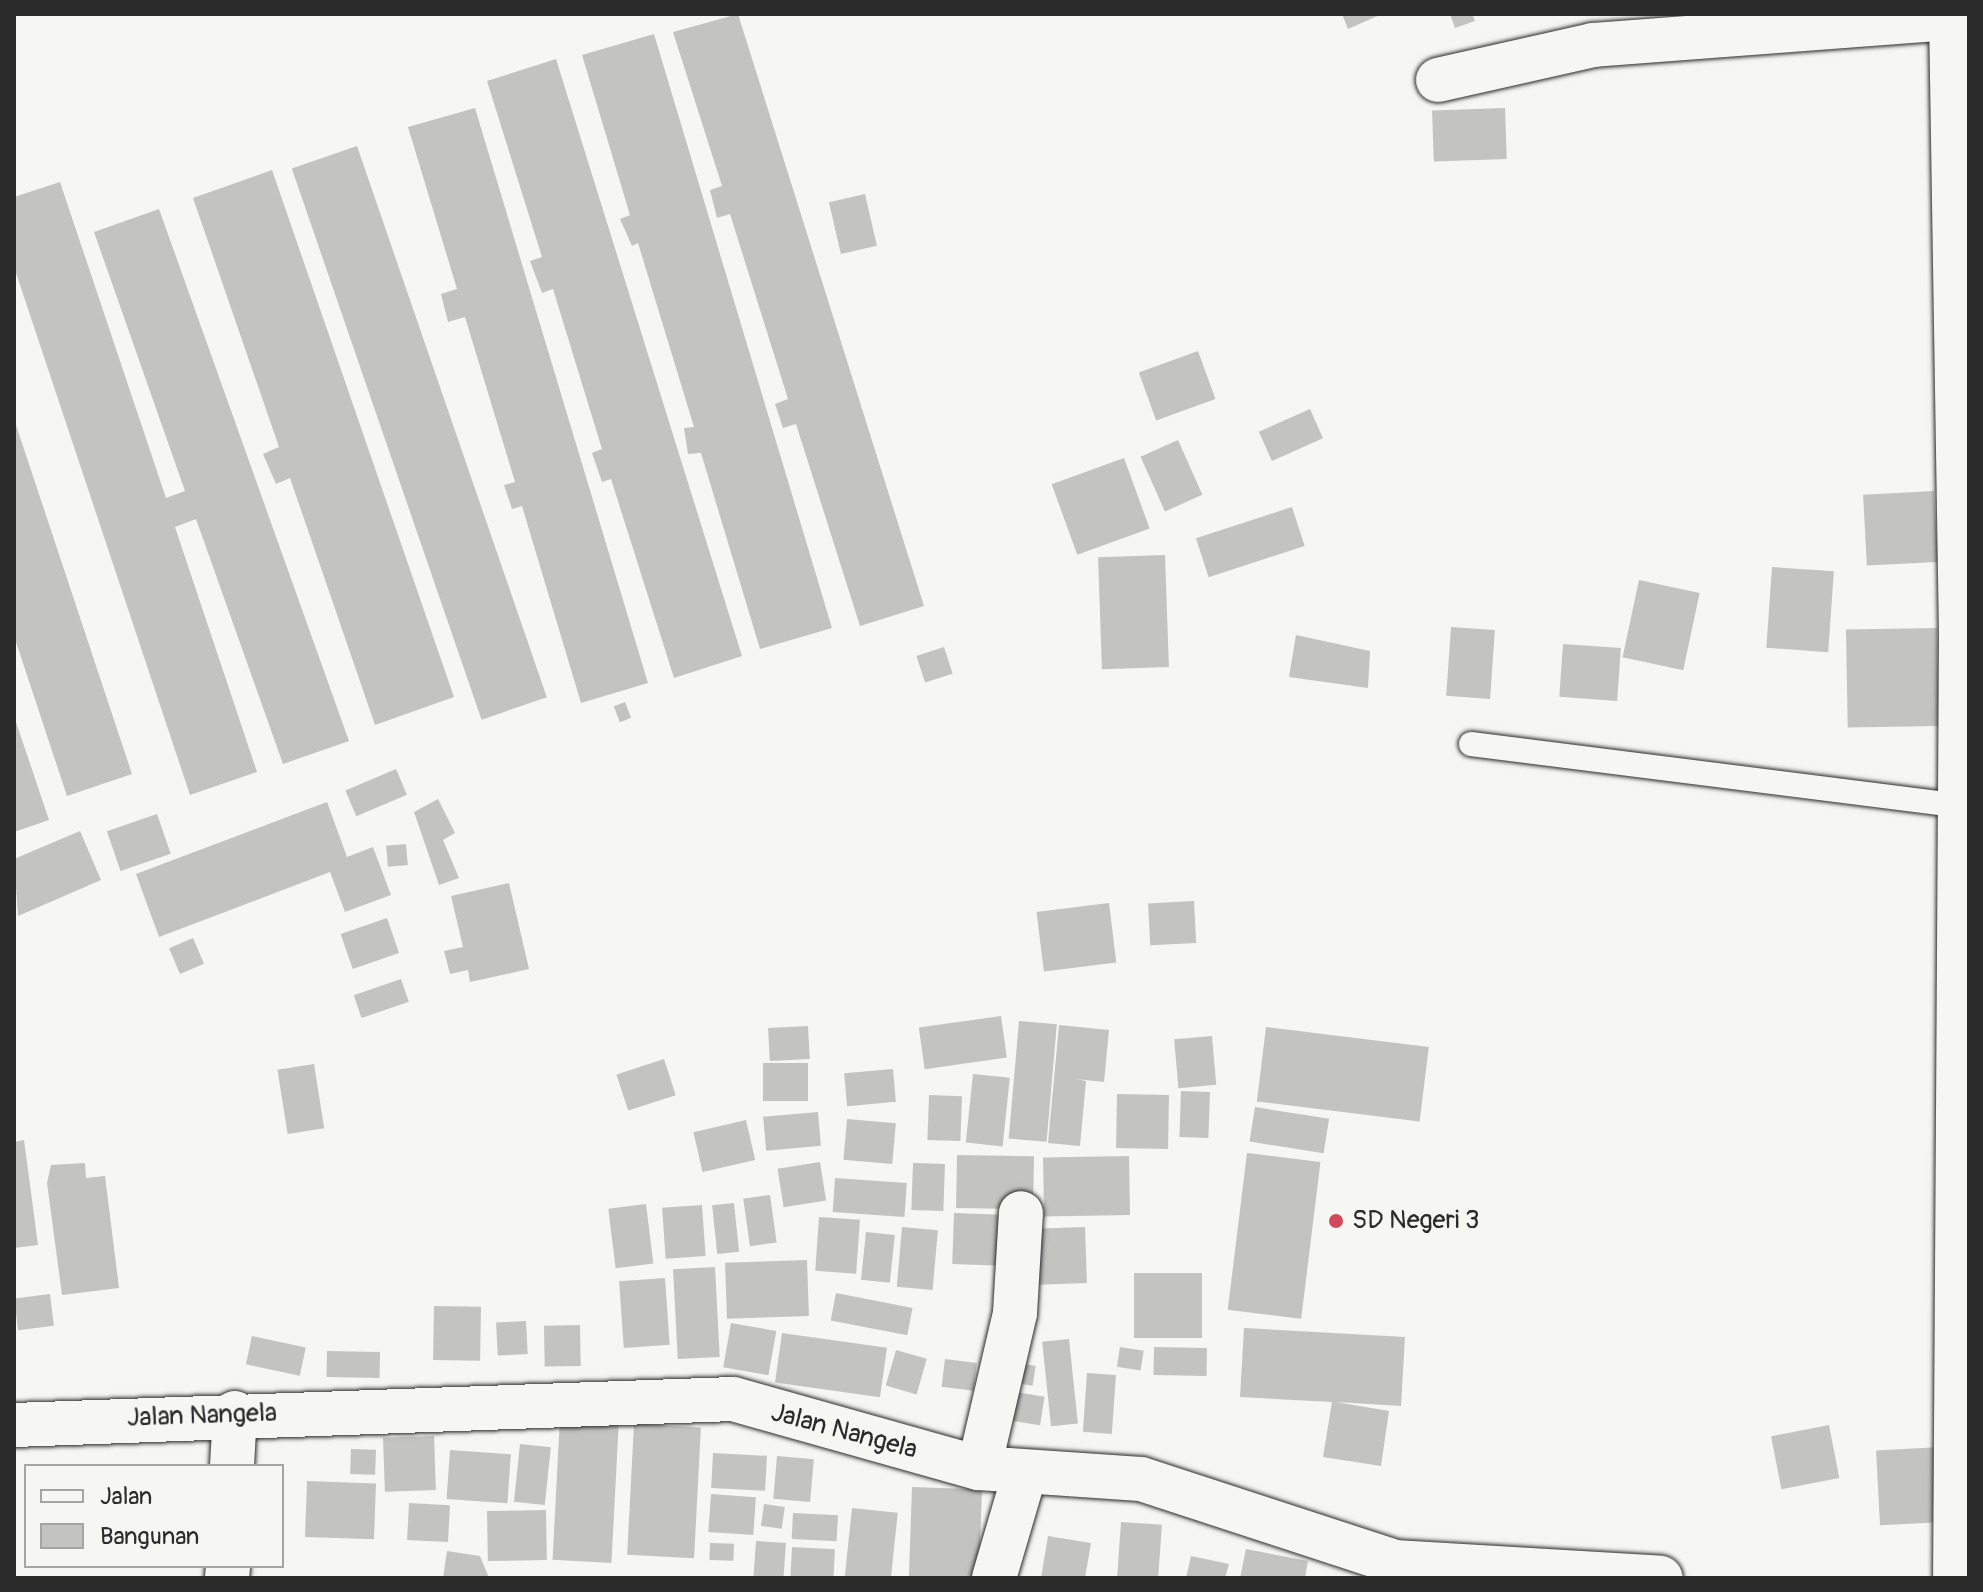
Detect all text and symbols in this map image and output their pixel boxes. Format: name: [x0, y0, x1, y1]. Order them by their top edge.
place label: SD Negeri 3: [1352, 1205, 1479, 1237]
marker: SD Negeri 3: [1327, 1212, 1345, 1230]
street label: Jalan Nangela: [767, 1397, 921, 1467]
street label: Jalan Nangela: [126, 1398, 278, 1434]
legend: [24, 1464, 284, 1568]
text: Jalan: [100, 1482, 152, 1511]
text: Bangunan: [100, 1522, 199, 1551]

